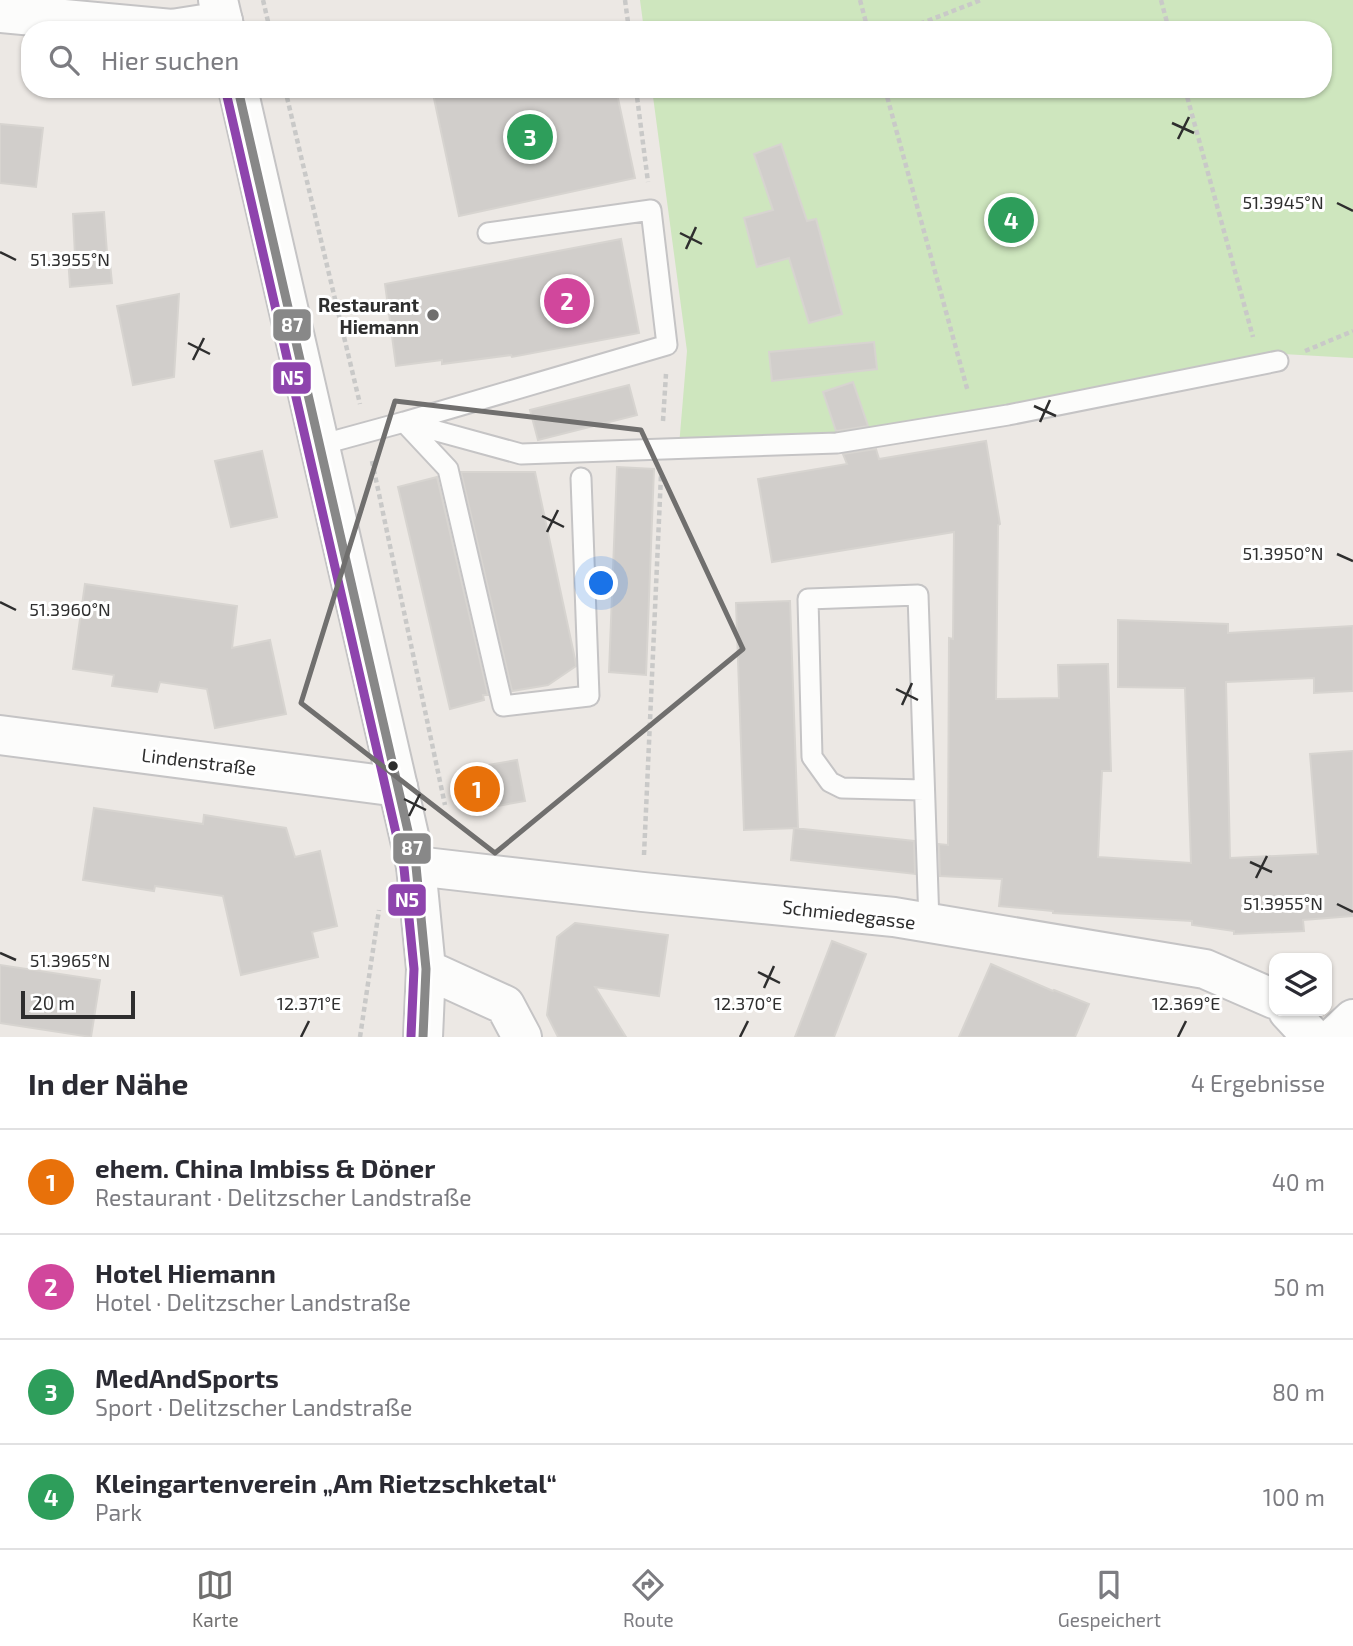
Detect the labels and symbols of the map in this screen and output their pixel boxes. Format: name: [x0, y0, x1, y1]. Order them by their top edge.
pin: 3: [507, 111, 553, 163]
text: 51.3945°N: [1242, 191, 1324, 213]
pin: 4: [988, 194, 1034, 246]
text: 51.3955°N: [30, 248, 110, 270]
pin: 2: [544, 275, 590, 327]
place label: Restaurant Hiemann: [318, 293, 419, 338]
marker: Restaurant Hiemann: [425, 307, 441, 323]
line badge: 87: [272, 308, 312, 342]
text: 87: [281, 313, 303, 336]
line badge: N5: [272, 361, 312, 395]
text: N5: [280, 366, 304, 389]
text: 51.3950°N: [1243, 542, 1323, 564]
your location: [584, 566, 618, 600]
text: 51.3960°N: [29, 598, 111, 620]
street label: Lindenstraße: [140, 743, 258, 779]
unlabelled marker: [386, 759, 400, 773]
pin: 1: [454, 763, 500, 815]
line badge: 87: [392, 832, 432, 865]
text: 87: [401, 836, 423, 859]
line badge: N5: [387, 883, 427, 917]
text: N5: [395, 888, 419, 911]
text: 51.3955°N: [1243, 892, 1323, 914]
street label: Schmiedegasse: [781, 894, 917, 934]
text: 51.3965°N: [30, 949, 110, 971]
scale bar: [21, 988, 135, 1020]
text: 12.371°E: [277, 992, 341, 1014]
text: 12.370°E: [714, 992, 782, 1014]
text: 12.369°E: [1152, 992, 1220, 1014]

